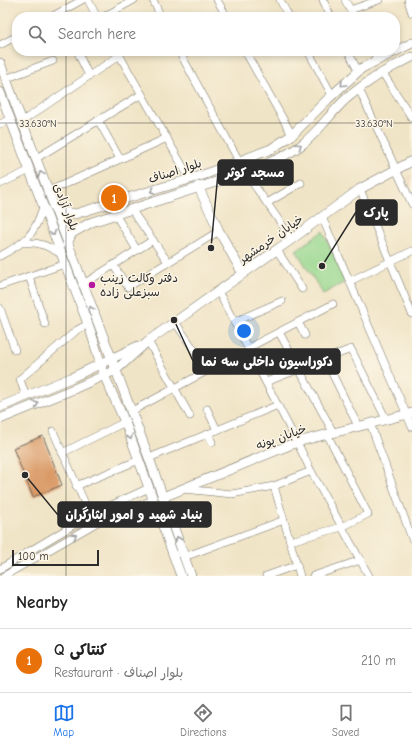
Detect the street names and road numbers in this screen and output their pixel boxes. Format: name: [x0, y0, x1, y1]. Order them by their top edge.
street label: بلوار اصناف: [147, 156, 204, 187]
street label: بلوار آزادی: [50, 181, 81, 233]
street label: خیابان خرمشهر: [235, 212, 306, 268]
street label: خیابان پونه: [254, 421, 309, 454]

